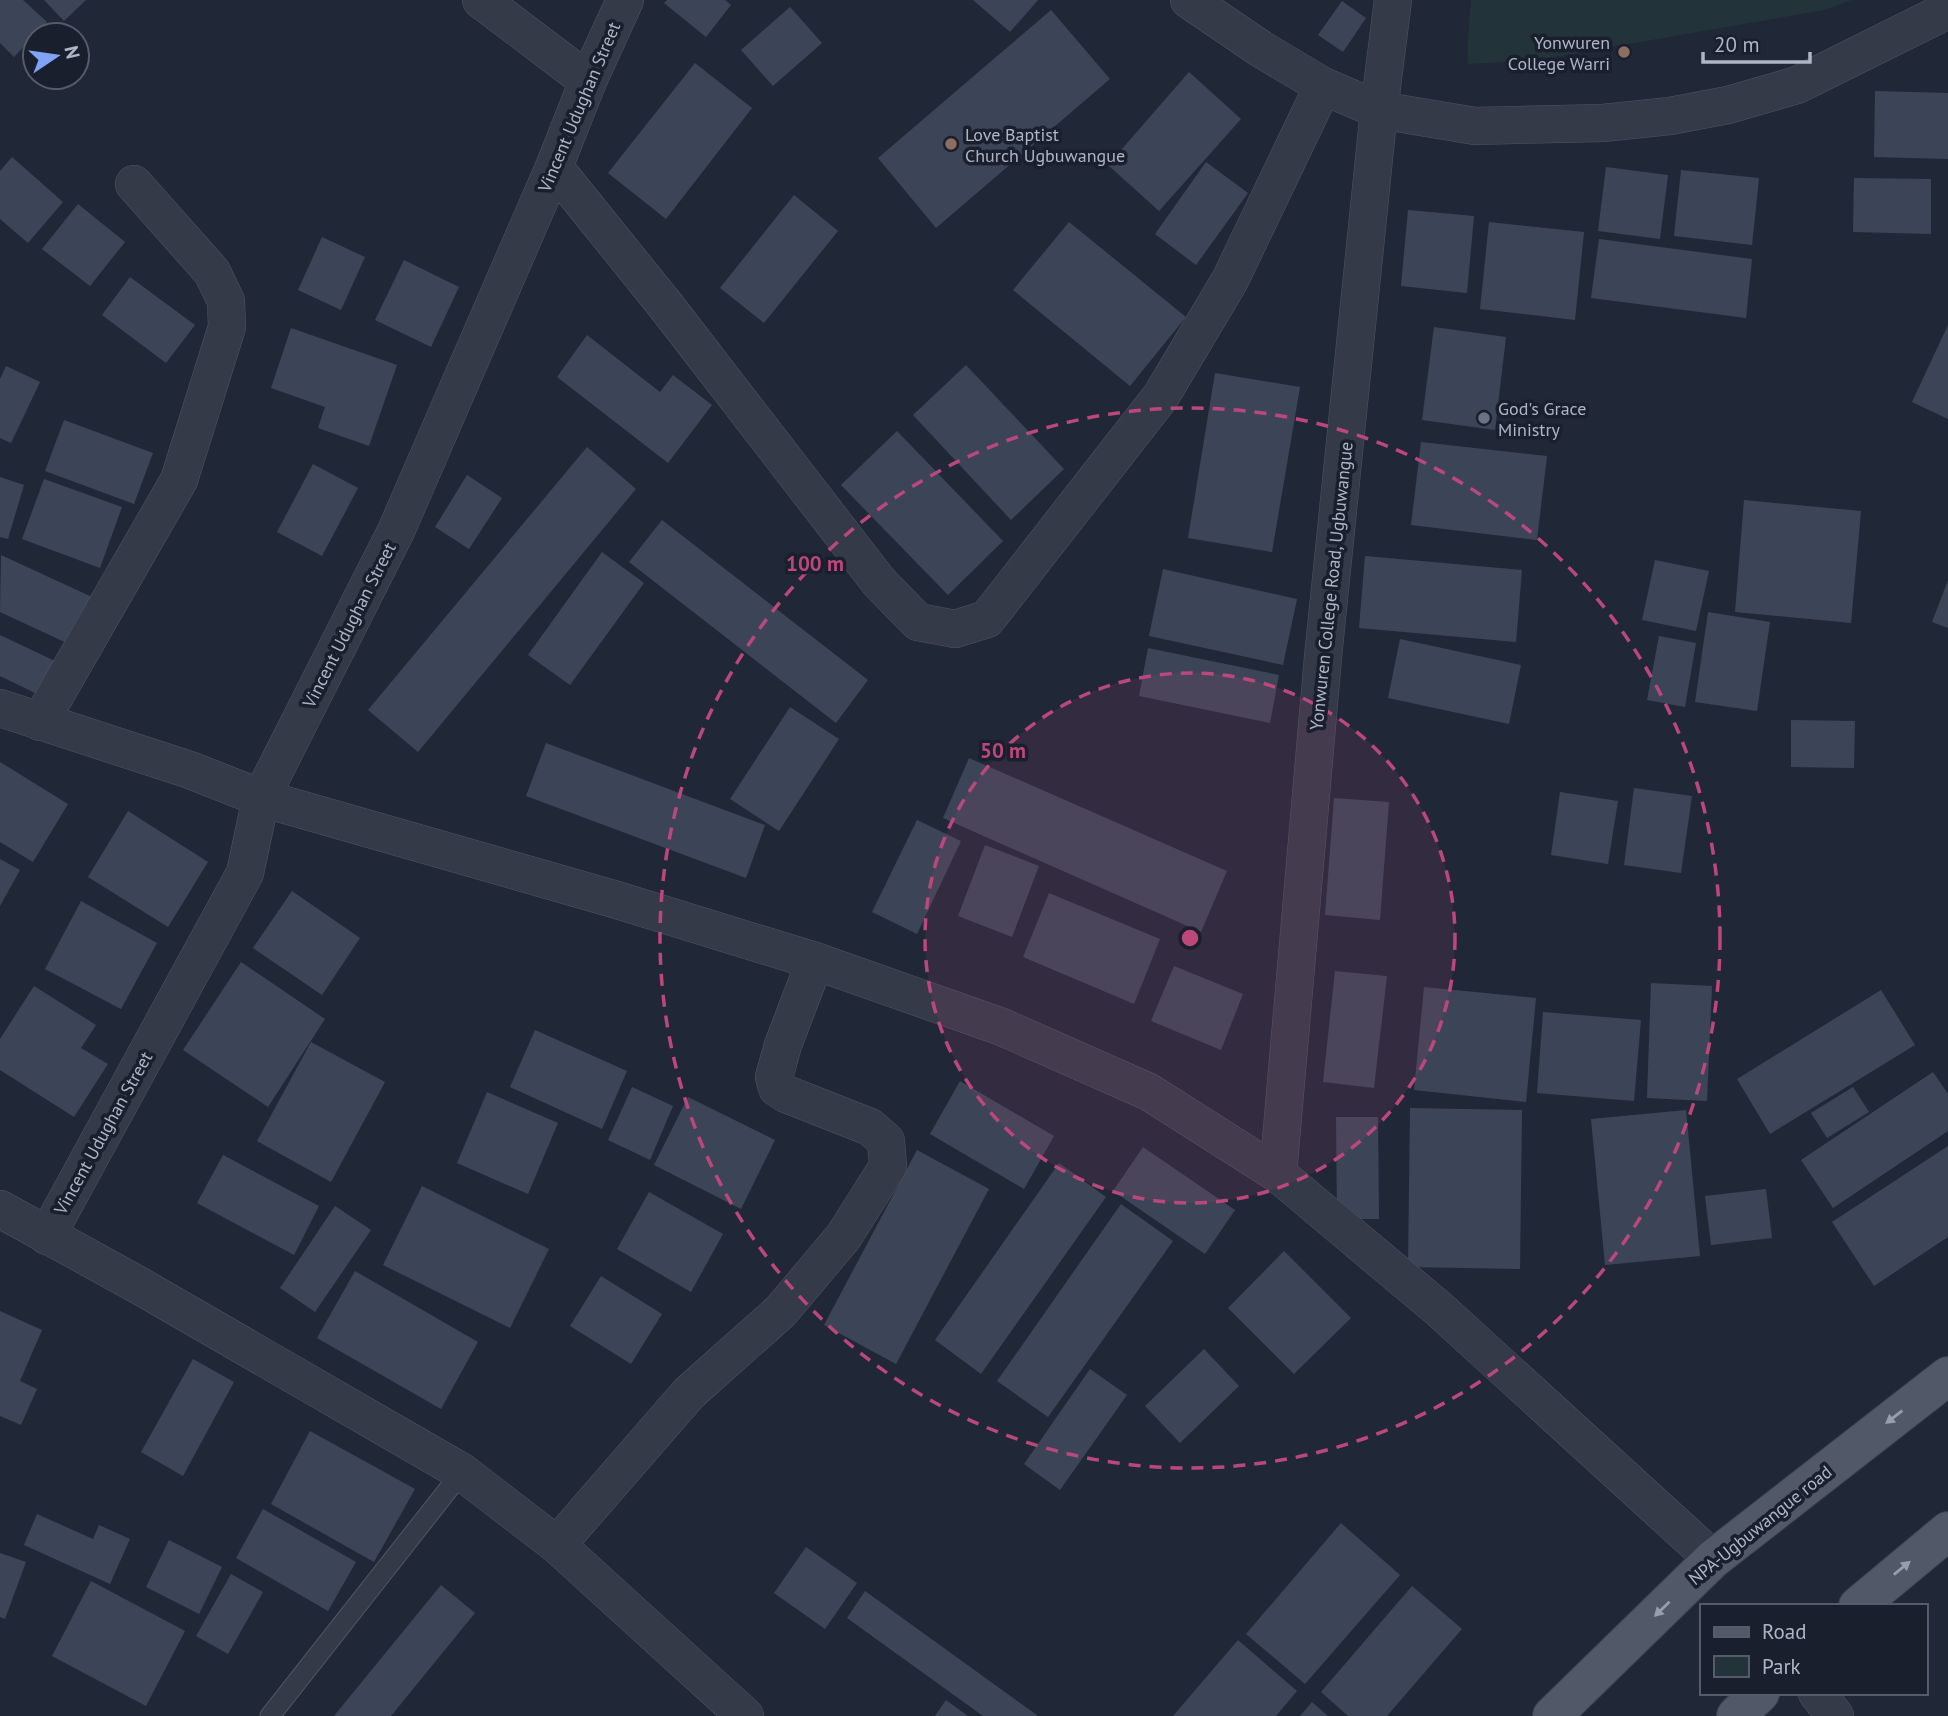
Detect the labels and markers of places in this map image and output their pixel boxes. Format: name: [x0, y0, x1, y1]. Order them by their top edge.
place label: Yonwuren College Warri: [1508, 31, 1610, 75]
marker: Yonwuren College Warri: [1616, 44, 1632, 60]
place label: Love Baptist Church Ugbuwangue: [965, 123, 1125, 167]
marker: Love Baptist Church Ugbuwangue: [943, 136, 959, 152]
place label: God's Grace Ministry: [1498, 397, 1586, 441]
marker: God's Grace Ministry: [1476, 410, 1492, 426]
centre of rings: [1178, 926, 1202, 950]

